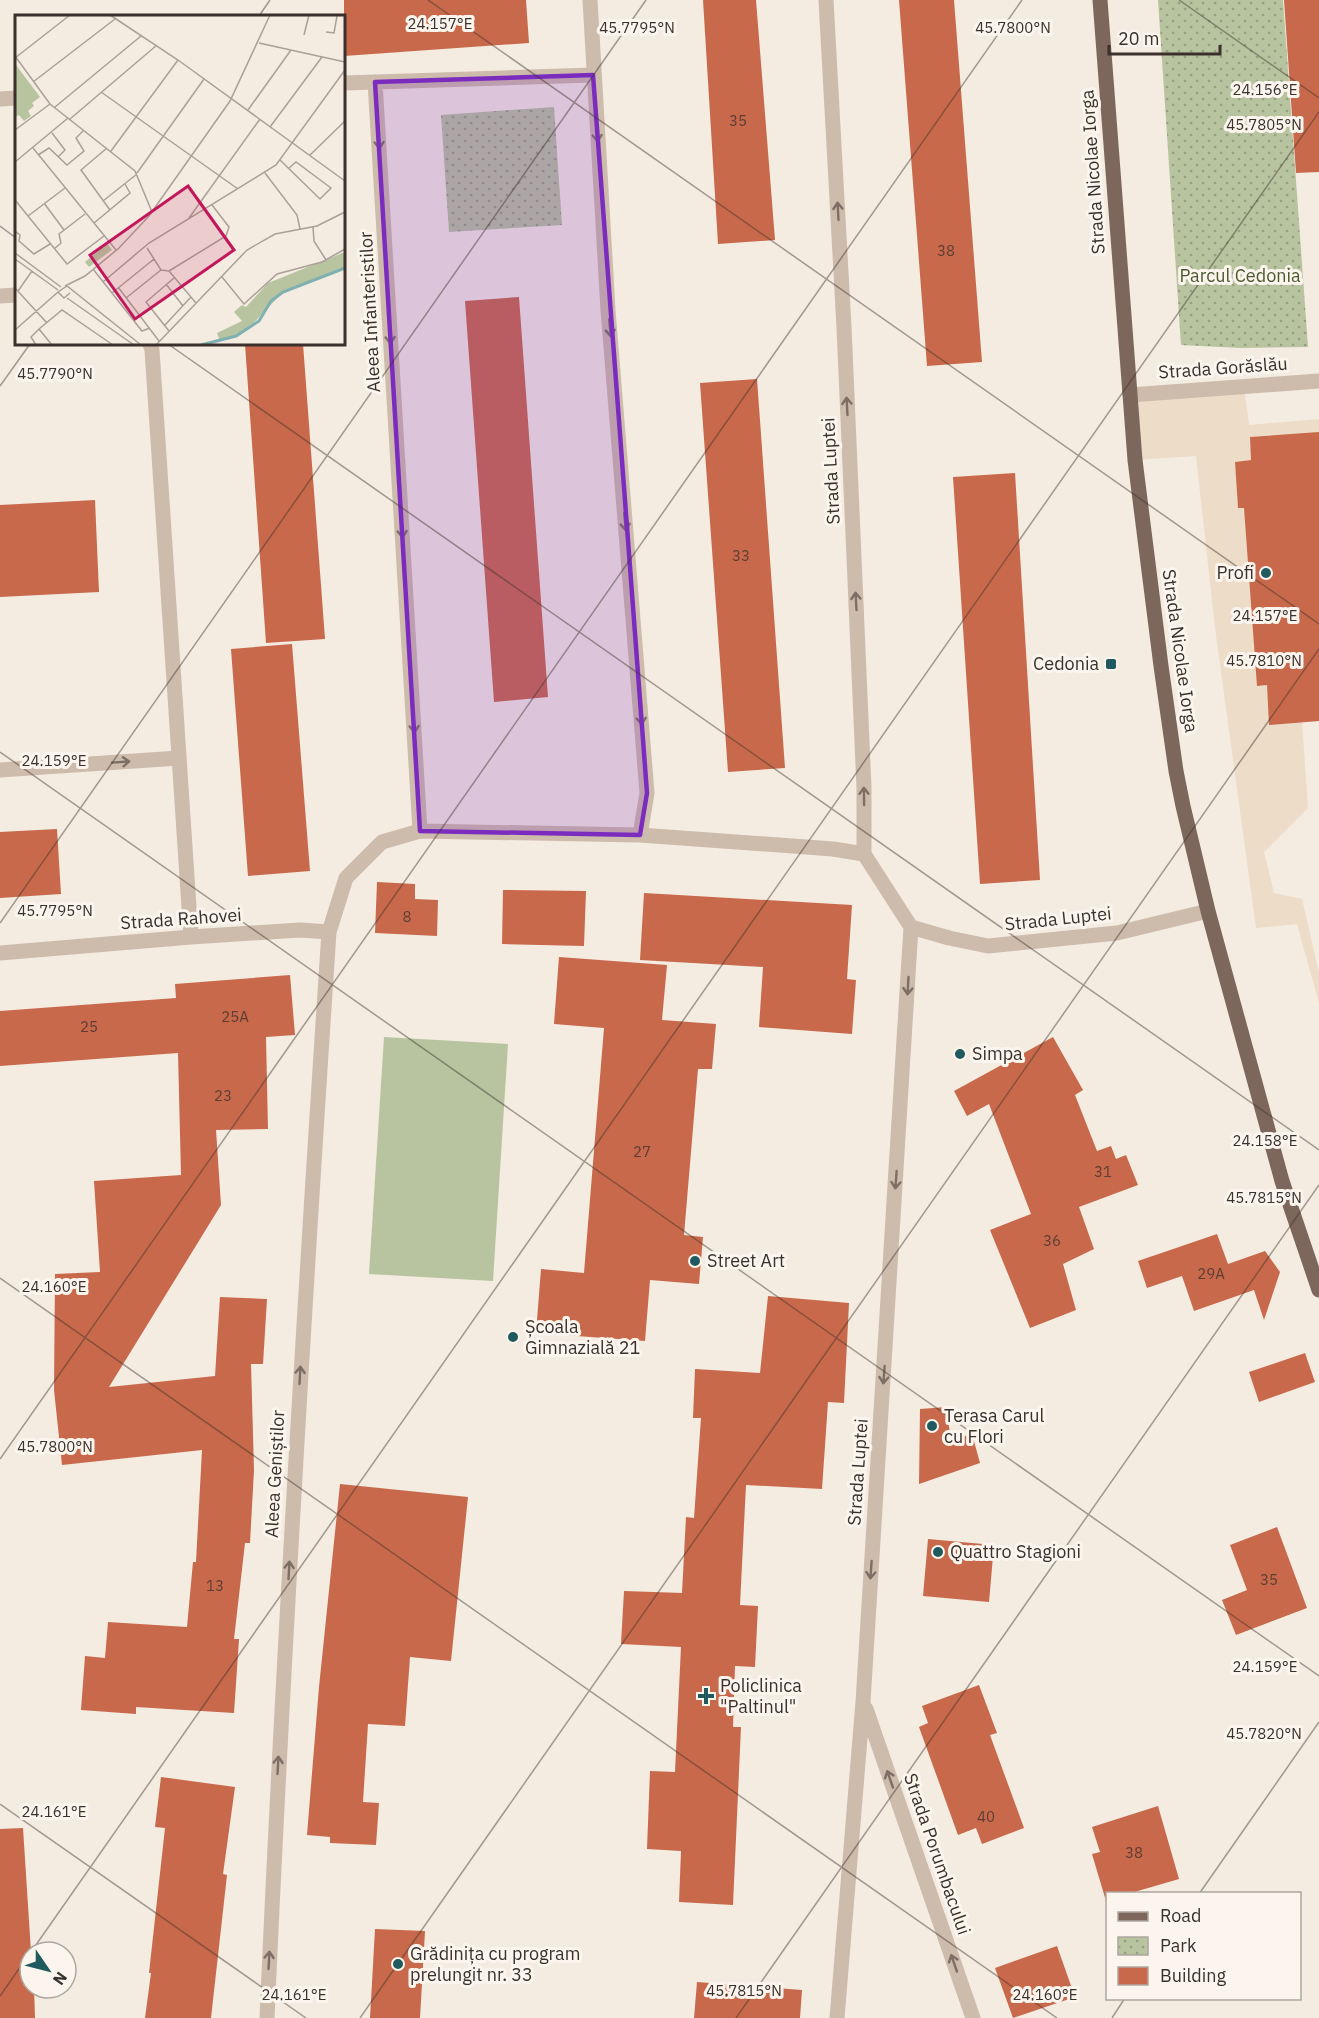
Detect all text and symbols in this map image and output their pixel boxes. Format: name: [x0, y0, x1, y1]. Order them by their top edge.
text: 24.157°E: [408, 14, 472, 33]
inset map: [15, 15, 345, 345]
text: 45.7795°N: [599, 18, 675, 37]
text: 45.7800°N: [975, 18, 1051, 37]
scale bar: [1109, 18, 1220, 56]
text: 20 m: [1118, 27, 1160, 50]
text: 24.156°E: [1233, 80, 1297, 99]
street label: Strada Nicolae Iorga: [1075, 89, 1110, 255]
house number: 35: [729, 111, 747, 130]
text: 45.7805°N: [1226, 115, 1302, 134]
one-way arrow: [591, 123, 602, 142]
one-way arrow: [374, 130, 385, 150]
one-way arrow: [832, 202, 843, 222]
street label: Aleea Infanteristilor: [354, 230, 385, 393]
house number: 38: [937, 241, 955, 260]
park label: Parcul Cedonia: [1179, 264, 1301, 287]
one-way arrow: [605, 317, 616, 337]
one-way arrow: [385, 324, 396, 344]
street label: Strada Gorăslău: [1158, 352, 1288, 383]
text: 45.7790°N: [17, 364, 93, 383]
one-way arrow: [842, 397, 853, 417]
street label: Strada Luptei: [816, 417, 845, 525]
one-way arrow: [620, 511, 631, 531]
one-way arrow: [397, 519, 408, 539]
house number: 33: [732, 546, 750, 565]
place label: Profi: [1217, 561, 1254, 584]
marker: Profi: [1259, 566, 1273, 580]
street label: Strada Nicolae Iorga: [1158, 568, 1203, 734]
one-way arrow: [850, 591, 861, 611]
text: 24.157°E: [1233, 606, 1297, 625]
text: 45.7810°N: [1226, 651, 1302, 670]
place label: Cedonia: [1033, 652, 1099, 675]
marker: Cedonia: [1104, 657, 1118, 671]
one-way arrow: [636, 706, 647, 726]
one-way arrow: [408, 714, 419, 733]
text: 24.159°E: [22, 751, 86, 770]
one-way arrow: [111, 757, 131, 768]
one-way arrow: [858, 786, 870, 806]
text: 45.7795°N: [17, 901, 93, 920]
street label: Strada Luptei: [1003, 901, 1112, 936]
street label: Strada Rahovei: [120, 903, 242, 934]
house number: 8: [402, 907, 412, 926]
one-way arrow: [902, 975, 913, 995]
house number: 25A: [221, 1007, 249, 1026]
house number: 25: [80, 1017, 98, 1036]
place label: Simpa: [972, 1042, 1023, 1065]
marker: Simpa: [953, 1047, 967, 1061]
house number: 23: [214, 1086, 232, 1105]
text: 24.158°E: [1233, 1131, 1297, 1150]
house number: 27: [633, 1142, 651, 1161]
house number: 31: [1094, 1162, 1112, 1181]
one-way arrow: [891, 1170, 902, 1190]
text: 45.7815°N: [1226, 1188, 1302, 1207]
house number: 36: [1043, 1231, 1061, 1250]
place label: Street Art: [707, 1249, 785, 1272]
marker: Street Art: [688, 1254, 702, 1268]
house number: 29A: [1197, 1264, 1225, 1283]
text: 24.160°E: [22, 1277, 86, 1296]
place label: Școala Gimnazială 21: [525, 1315, 640, 1359]
marker: Școala Gimnazială 21: [506, 1330, 520, 1344]
one-way arrow: [878, 1365, 889, 1384]
one-way arrow: [295, 1366, 306, 1386]
place label: Terasa Carul cu Flori: [944, 1404, 1044, 1448]
street label: Aleea Geniștilor: [260, 1409, 289, 1539]
street label: Strada Luptei: [842, 1418, 873, 1526]
marker: Terasa Carul cu Flori: [925, 1419, 939, 1433]
text: 45.7800°N: [17, 1437, 93, 1456]
place label: Quattro Stagioni: [950, 1540, 1081, 1563]
marker: Quattro Stagioni: [931, 1545, 945, 1559]
one-way arrow: [866, 1559, 877, 1579]
one-way arrow: [283, 1561, 294, 1581]
house number: 35: [1260, 1570, 1278, 1589]
house number: 13: [206, 1576, 224, 1595]
text: 24.159°E: [1233, 1657, 1297, 1676]
place label: Policlinica "Paltinul": [720, 1674, 802, 1718]
marker: Policlinica "Paltinul": [697, 1687, 715, 1705]
text: 45.7820°N: [1226, 1724, 1302, 1743]
one-way arrow: [272, 1755, 284, 1775]
one-way arrow: [883, 1770, 894, 1789]
street label: Strada Porumbacului: [899, 1770, 976, 1938]
text: 24.161°E: [22, 1802, 86, 1821]
house number: 40: [977, 1807, 995, 1826]
house number: 38: [1125, 1843, 1143, 1862]
legend: [1106, 1892, 1301, 2000]
text: Road: [1160, 1904, 1201, 1927]
text: Park: [1160, 1934, 1197, 1957]
north arrow: [18, 1940, 78, 2000]
place label: Grădinița cu program prelungit nr. 33: [410, 1942, 580, 1986]
one-way arrow: [264, 1950, 275, 1970]
one-way arrow: [948, 1954, 959, 1973]
marker: Grădinița cu program prelungit nr. 33: [391, 1957, 405, 1971]
text: Building: [1160, 1964, 1227, 1987]
text: N: [49, 1968, 72, 1989]
text: 45.7815°N: [706, 1981, 782, 2000]
text: 24.161°E: [262, 1985, 326, 2004]
text: 24.160°E: [1013, 1985, 1077, 2004]

